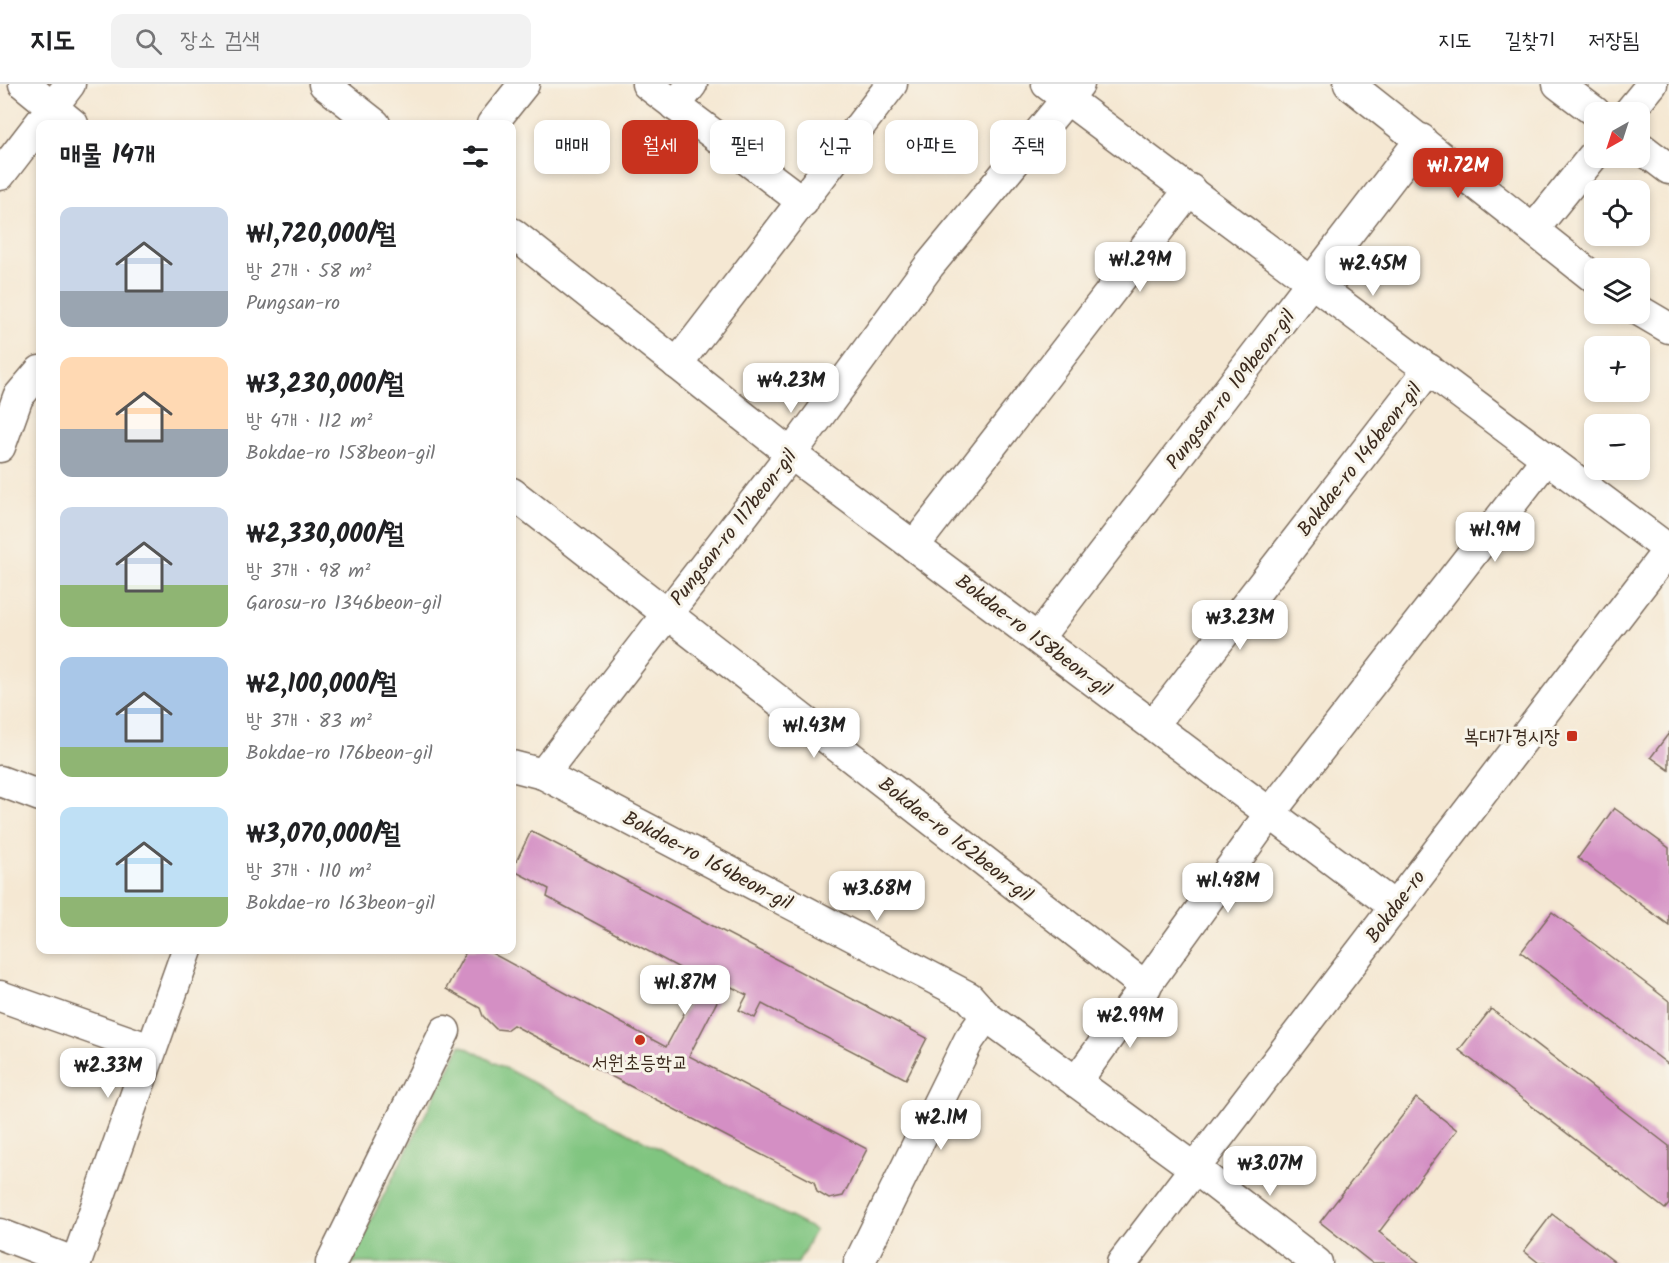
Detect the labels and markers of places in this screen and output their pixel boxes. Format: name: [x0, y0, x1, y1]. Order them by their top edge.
pin: ₩1.72M: [1409, 148, 1507, 199]
pin: ₩1.29M: [1091, 242, 1189, 293]
pin: ₩2.45M: [1324, 246, 1422, 297]
pin: ₩4.23M: [742, 363, 840, 414]
pin: ₩1.9M: [1453, 512, 1537, 563]
pin: ₩3.23M: [1191, 600, 1289, 651]
pin: ₩1.43M: [765, 708, 863, 759]
place label: 복대가경시장: [1463, 722, 1560, 754]
marker: 복대가경시장: [1565, 729, 1579, 743]
pin: ₩1.48M: [1179, 863, 1277, 914]
pin: ₩3.68M: [828, 871, 926, 922]
pin: ₩1.87M: [636, 965, 734, 1016]
pin: ₩2.99M: [1081, 998, 1179, 1049]
marker: 서원초등학교: [633, 1033, 647, 1047]
pin: ₩2.33M: [59, 1048, 157, 1099]
place label: 서원초등학교: [592, 1048, 688, 1080]
pin: ₩2.1M: [899, 1100, 983, 1151]
pin: ₩3.07M: [1221, 1146, 1319, 1197]

